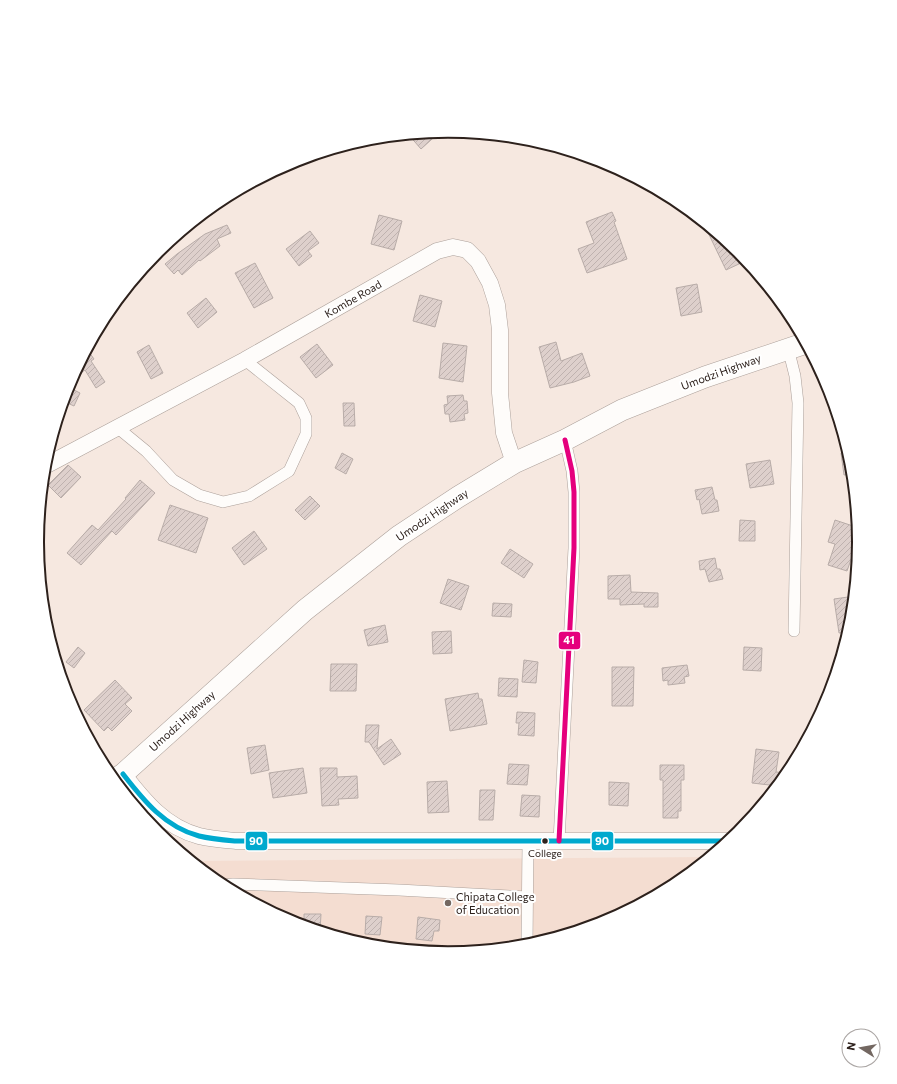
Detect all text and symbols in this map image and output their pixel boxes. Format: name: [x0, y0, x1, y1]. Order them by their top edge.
street label: Kombe Road: [322, 277, 383, 320]
street label: Umodzi Highway: [679, 351, 763, 392]
street label: Umodzi Highway: [393, 485, 471, 544]
line badge: 41: [558, 631, 581, 650]
text: 41: [563, 633, 575, 646]
street label: Umodzi Highway: [146, 687, 218, 754]
line badge: 90: [245, 831, 268, 851]
line badge: 90: [591, 831, 614, 851]
text: 90: [249, 834, 263, 847]
text: 90: [595, 834, 609, 847]
marker: College: [540, 836, 550, 846]
place label: College: [528, 847, 562, 859]
place label: Chipata College of Education: [456, 890, 535, 916]
marker: Chipata College of Education: [443, 898, 453, 908]
north arrow: [841, 1028, 881, 1068]
text: N: [844, 1041, 858, 1051]

